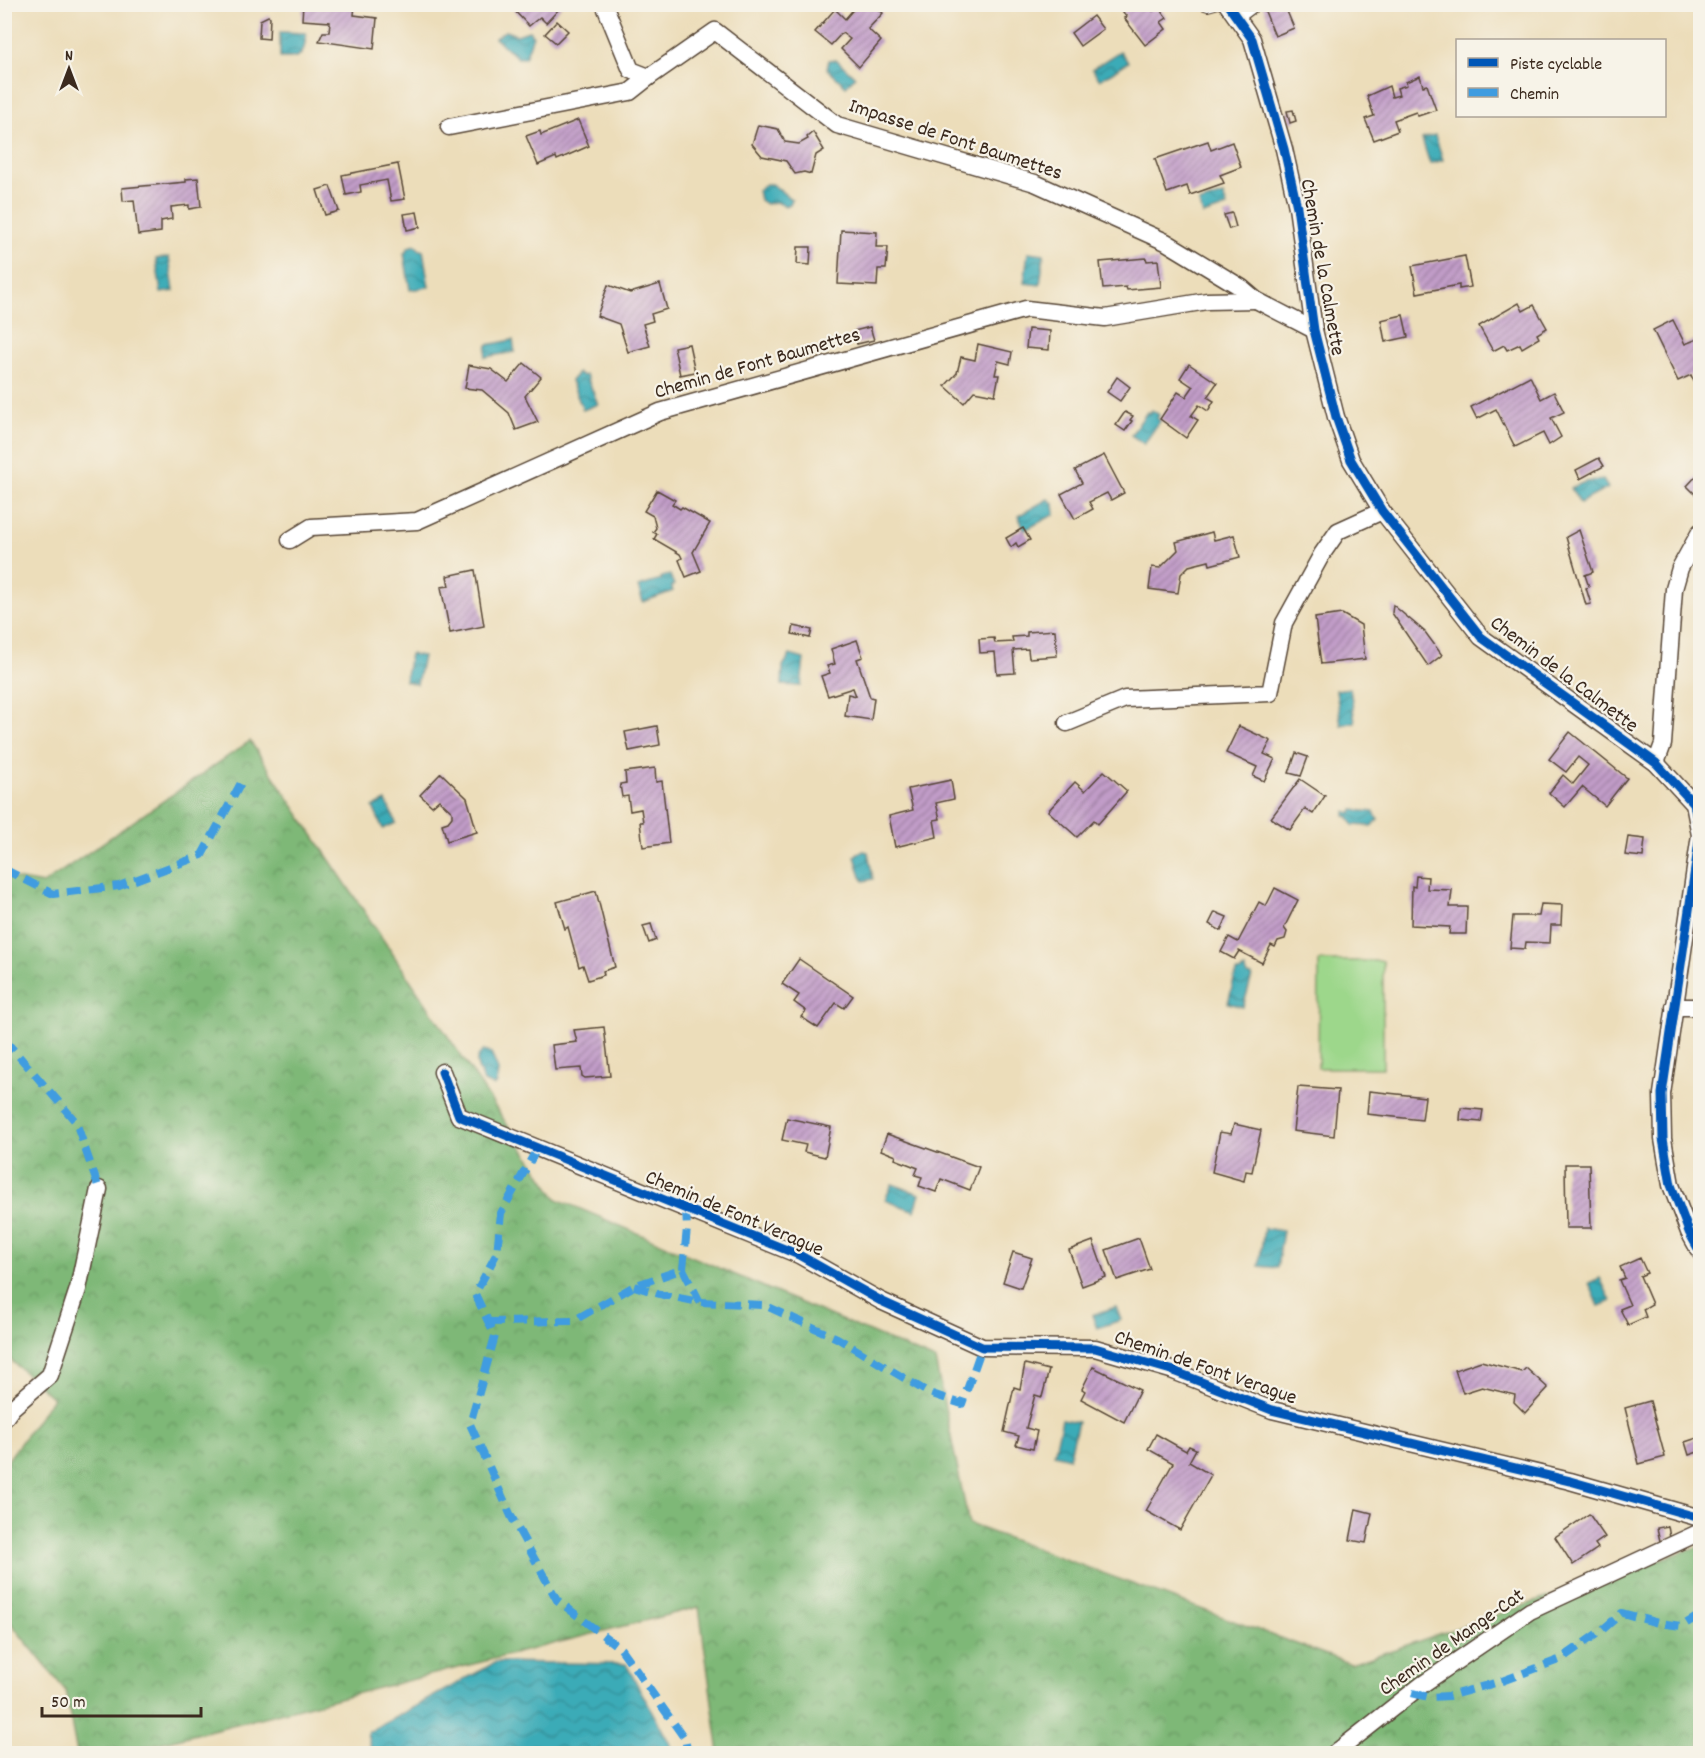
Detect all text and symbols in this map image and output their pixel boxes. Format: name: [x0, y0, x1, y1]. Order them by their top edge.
north arrow: [39, 39, 99, 99]
legend: [1456, 39, 1666, 117]
text: N: [65, 45, 73, 68]
text: Piste cyclable: [1510, 53, 1602, 78]
text: Chemin: [1510, 83, 1559, 108]
street label: Impasse de Font Baumettes: [844, 92, 1066, 190]
street label: Chemin de la Calmette: [1291, 177, 1351, 358]
street label: Chemin de Font Baumettes: [651, 321, 864, 409]
street label: Chemin de la Calmette: [1483, 609, 1644, 741]
street label: Chemin de Font Verague: [640, 1164, 828, 1266]
street label: Chemin de Font Verague: [1110, 1324, 1300, 1414]
street label: Chemin de Mange-Cat: [1374, 1582, 1532, 1705]
scale bar: [42, 1680, 201, 1718]
text: 50 m: [51, 1691, 86, 1716]

